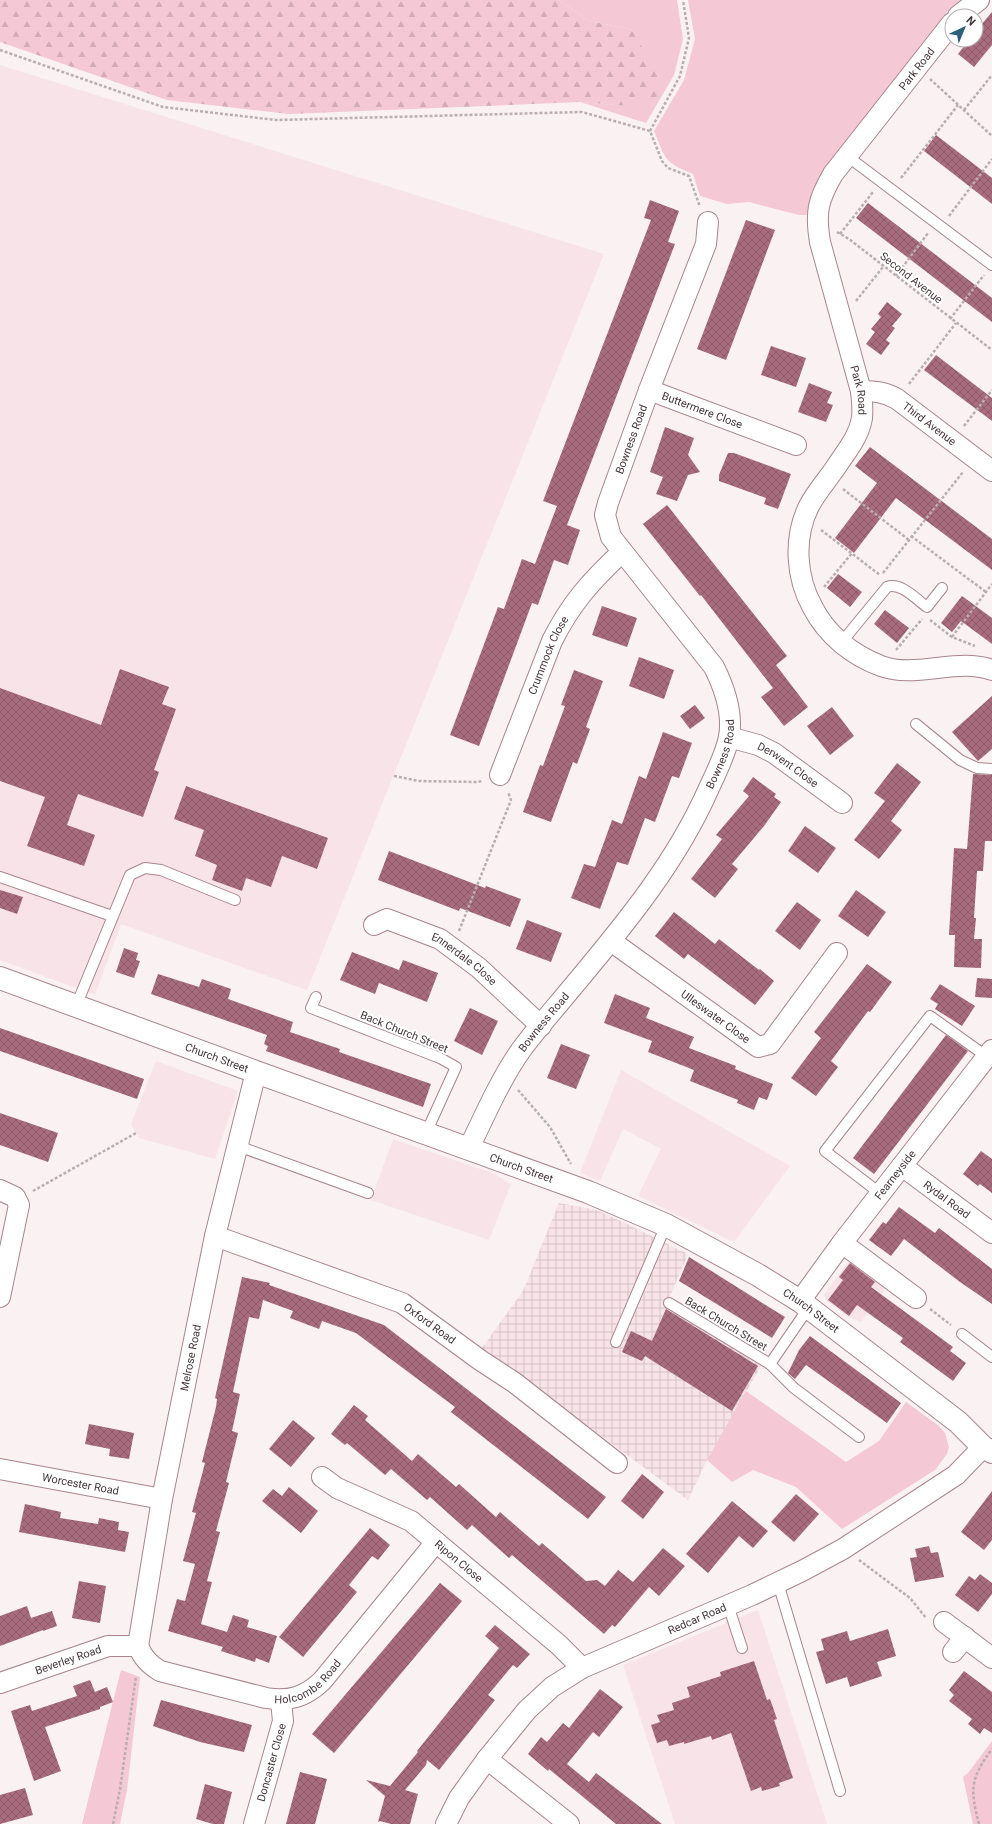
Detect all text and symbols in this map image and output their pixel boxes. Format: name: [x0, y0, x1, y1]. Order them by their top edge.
north arrow: [944, 8, 984, 48]
text: N: [963, 14, 978, 29]
street label: Park Road: [896, 45, 938, 93]
street label: Second Avenue: [877, 250, 945, 306]
street label: Park Road: [848, 364, 869, 415]
street label: Buttermere Close: [660, 389, 745, 431]
street label: Third Avenue: [900, 399, 959, 448]
street label: Bowness Road: [613, 403, 650, 476]
street label: Crummock Close: [525, 613, 571, 696]
street label: Bowness Road: [703, 719, 737, 791]
street label: Derwent Close: [755, 739, 821, 790]
street label: Ennerdale Close: [430, 930, 500, 988]
street label: Ulleswater Close: [679, 987, 753, 1046]
street label: Bowness Road: [516, 990, 572, 1054]
street label: Back Church Street: [358, 1008, 450, 1056]
street label: Church Street: [183, 1040, 251, 1075]
street label: Fearneyside: [872, 1147, 918, 1202]
street label: Church Street: [488, 1151, 555, 1186]
street label: Rydal Road: [921, 1178, 973, 1221]
street label: Church Street: [781, 1286, 842, 1335]
street label: Back Church Street: [683, 1294, 770, 1354]
street label: Oxford Road: [401, 1300, 458, 1347]
street label: Melrose Road: [177, 1323, 204, 1392]
street label: Worcester Road: [41, 1470, 120, 1497]
street label: Ripon Close: [432, 1537, 485, 1585]
street label: Redcar Road: [666, 1600, 728, 1637]
street label: Beverley Road: [33, 1642, 103, 1677]
street label: Holcombe Road: [274, 1657, 343, 1706]
street label: Doncaster Close: [254, 1722, 289, 1803]

